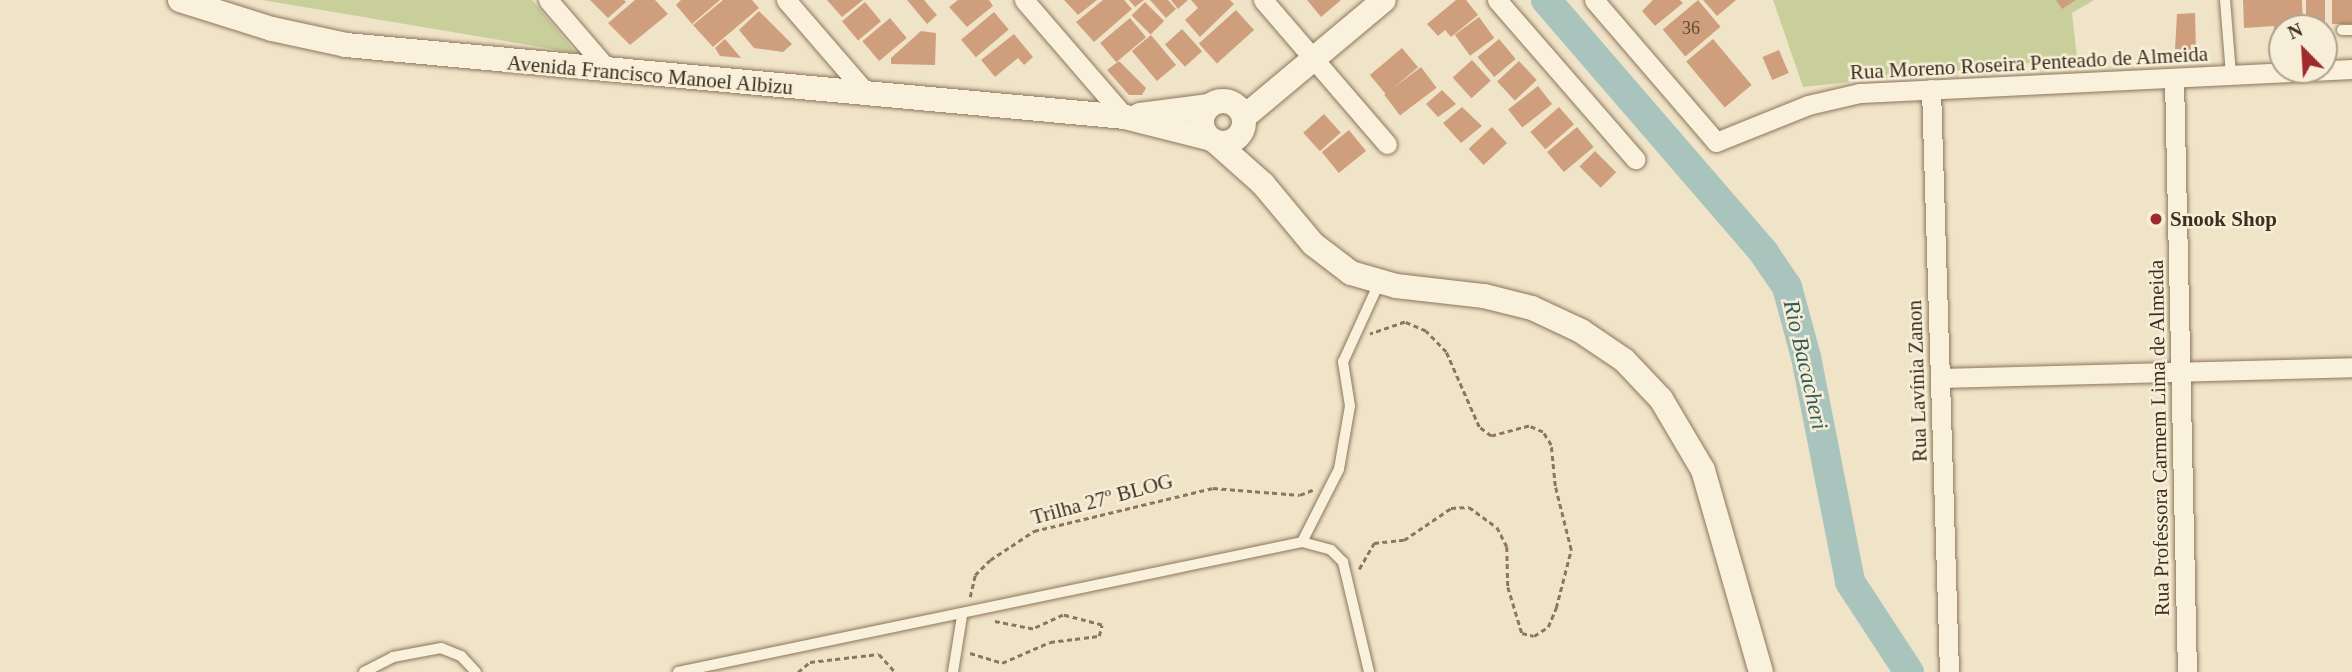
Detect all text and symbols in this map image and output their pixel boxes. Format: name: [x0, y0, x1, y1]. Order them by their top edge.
north arrow: [2268, 14, 2338, 84]
house number: 36: [1682, 17, 1700, 39]
text: N: [2285, 19, 2306, 44]
street label: Rua Moreno Roseira Penteado de Almeida: [1849, 41, 2209, 85]
street label: Avenida Francisco Manoel Albizu: [505, 50, 795, 100]
place label: Snook Shop: [2170, 206, 2277, 232]
marker: Snook Shop: [2148, 211, 2164, 227]
street label: Rua Professora Carmem Lima de Almeida: [2143, 259, 2175, 617]
water label: Rio Bacacheri: [1777, 297, 1833, 433]
street label: Rua Lavínia Zanon: [1902, 300, 1932, 462]
street label: Trilha 27º BLOG: [1028, 468, 1176, 530]

